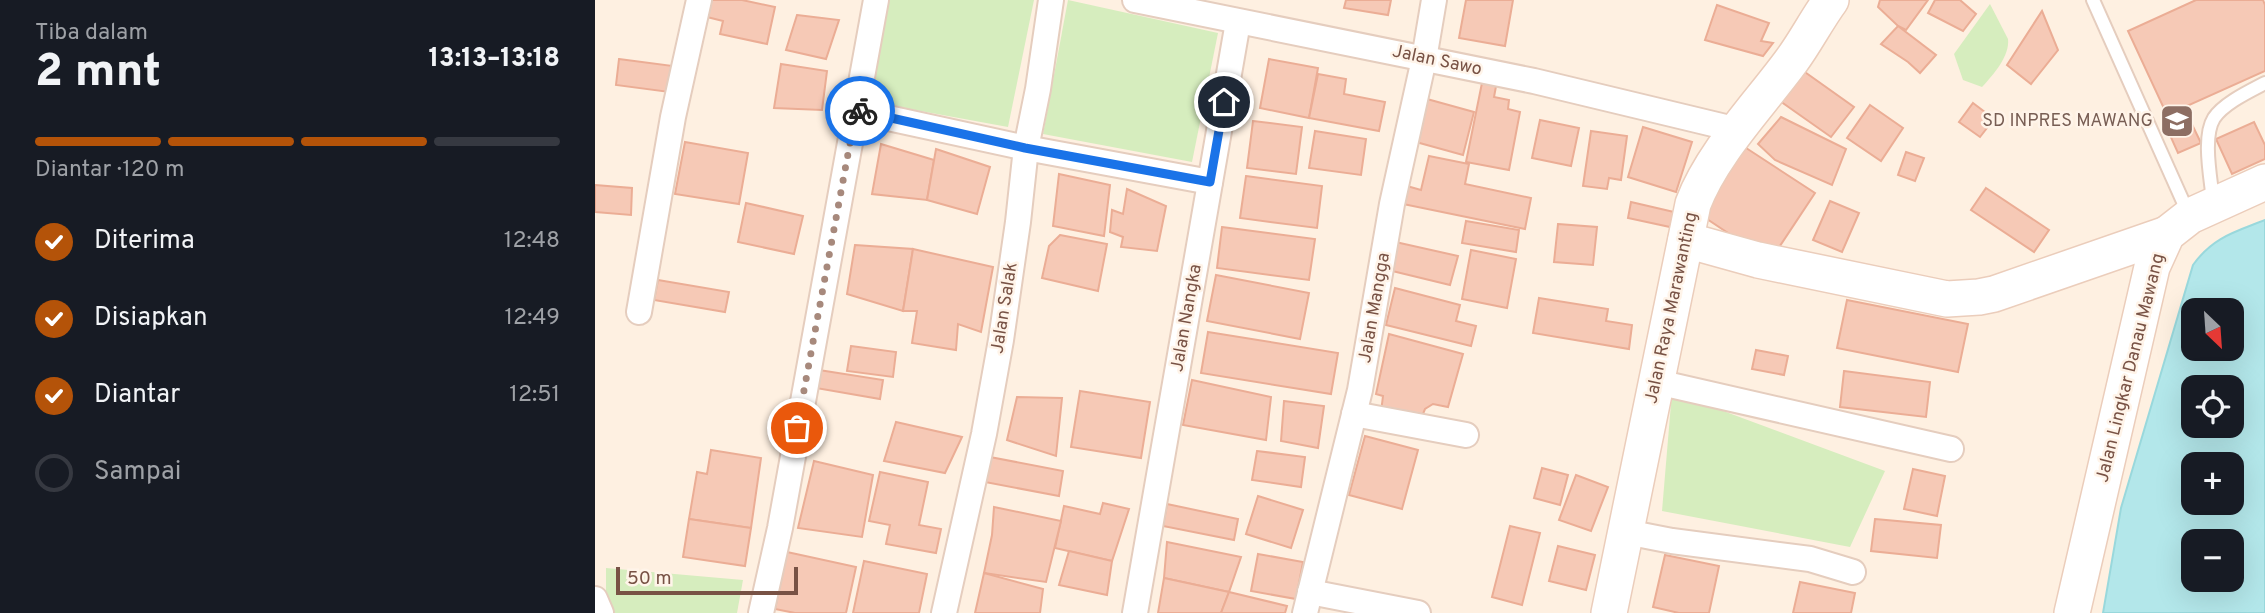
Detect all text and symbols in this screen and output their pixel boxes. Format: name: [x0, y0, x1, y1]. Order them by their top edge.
text: Tiba dalam: [35, 19, 148, 48]
street label: Jalan Sawo: [1390, 40, 1484, 82]
text: 13:13–13:18: [428, 43, 560, 76]
text: 2 mnt: [35, 44, 161, 103]
pin: [1194, 72, 1254, 132]
courier: [825, 76, 895, 146]
icon: home: [1205, 83, 1243, 121]
icon: bike: [841, 92, 879, 130]
school or university icon: SD INPRES MAWANG: [2158, 102, 2196, 140]
place label: SD INPRES MAWANG: [1982, 110, 2153, 133]
text: Diantar · 120 m: [35, 156, 184, 185]
street label: Jalan Raya Marawanting: [1640, 210, 1704, 406]
icon: check: [35, 223, 73, 261]
text: Diterima: [94, 225, 195, 258]
text: 12:48: [504, 227, 560, 256]
street label: Jalan Mangga: [1354, 251, 1396, 365]
street label: Jalan Lingkar Danau Mawang: [2091, 251, 2171, 485]
street label: Jalan Salak: [986, 261, 1024, 355]
street label: Jalan Nangka: [1166, 262, 1208, 374]
north arrow: [2181, 298, 2243, 360]
map controls: [2181, 298, 2244, 592]
icon: check: [35, 300, 73, 338]
text: Disiapkan: [94, 302, 208, 335]
text: 12:49: [505, 304, 560, 333]
button: locate: [2181, 375, 2244, 438]
icon: check: [35, 377, 73, 415]
text: Diantar: [94, 379, 180, 412]
text: 12:51: [509, 381, 560, 410]
pin: [767, 398, 827, 458]
icon: bag: [778, 409, 816, 447]
button: +: [2181, 452, 2244, 515]
text: Sampai: [94, 456, 181, 489]
button: −: [2181, 529, 2244, 592]
scale bar: [616, 564, 798, 596]
text: 50 m: [627, 567, 672, 591]

